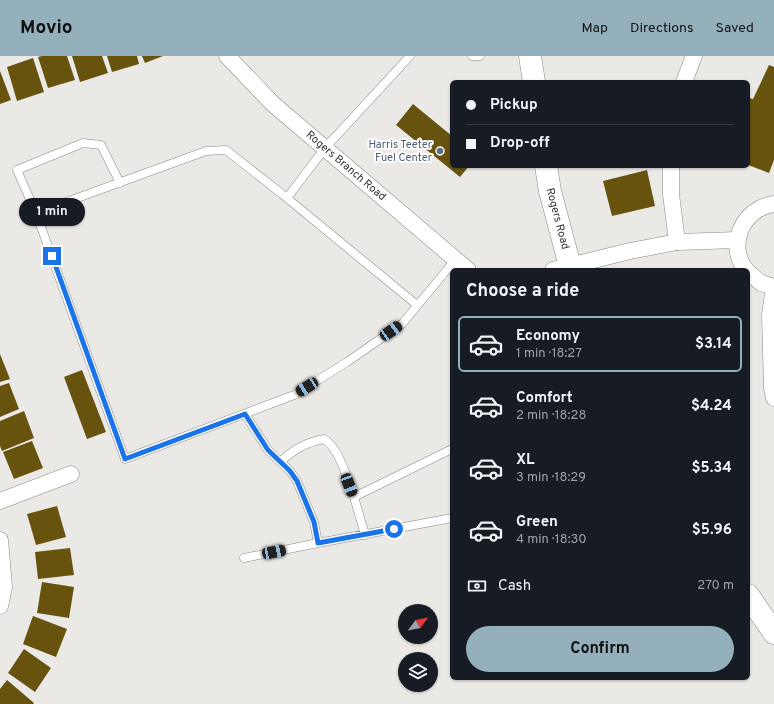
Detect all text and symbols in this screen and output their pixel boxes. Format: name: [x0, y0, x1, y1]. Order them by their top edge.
text: Movio: [20, 16, 73, 40]
text: Map: [582, 20, 608, 37]
text: Directions: [630, 20, 694, 37]
text: Saved: [716, 20, 754, 37]
text: Pickup: [490, 96, 538, 115]
street label: Rogers Branch Road: [303, 128, 389, 204]
text: Drop-off: [490, 134, 550, 153]
place label: Harris Teeter Fuel Center: [368, 138, 433, 165]
marker: Harris Teeter Fuel Center: [435, 146, 445, 156]
street label: Rogers Road: [543, 186, 572, 251]
callout: 1 min: [19, 198, 85, 226]
text: 1 min: [36, 204, 68, 220]
route end: [43, 247, 61, 265]
text: Choose a ride: [466, 280, 579, 303]
car: [378, 319, 404, 343]
icon: car: [468, 326, 504, 362]
text: Economy: [516, 327, 580, 346]
text: $3.14: [695, 335, 732, 354]
text: 1 min · 18:27: [516, 346, 582, 362]
car: [294, 376, 320, 398]
icon: car: [468, 388, 504, 424]
text: Comfort: [516, 389, 573, 408]
text: $4.24: [691, 397, 732, 416]
text: 2 min · 18:28: [516, 408, 586, 424]
icon: car: [468, 450, 504, 486]
text: XL: [516, 451, 534, 470]
text: $5.34: [692, 459, 732, 478]
text: 3 min · 18:29: [516, 470, 586, 486]
car: [339, 472, 359, 498]
icon: car: [468, 512, 504, 548]
text: Green: [516, 513, 558, 532]
route start: [385, 520, 403, 538]
text: $5.96: [692, 521, 732, 540]
text: 4 min · 18:30: [516, 532, 587, 548]
car: [261, 544, 287, 560]
icon: cash: [466, 575, 488, 597]
text: Cash: [498, 577, 531, 596]
text: 270 m: [697, 578, 734, 594]
north arrow: [398, 604, 438, 644]
map controls: [398, 604, 438, 692]
button: Confirm: [466, 626, 734, 672]
button: layers: [398, 652, 438, 692]

